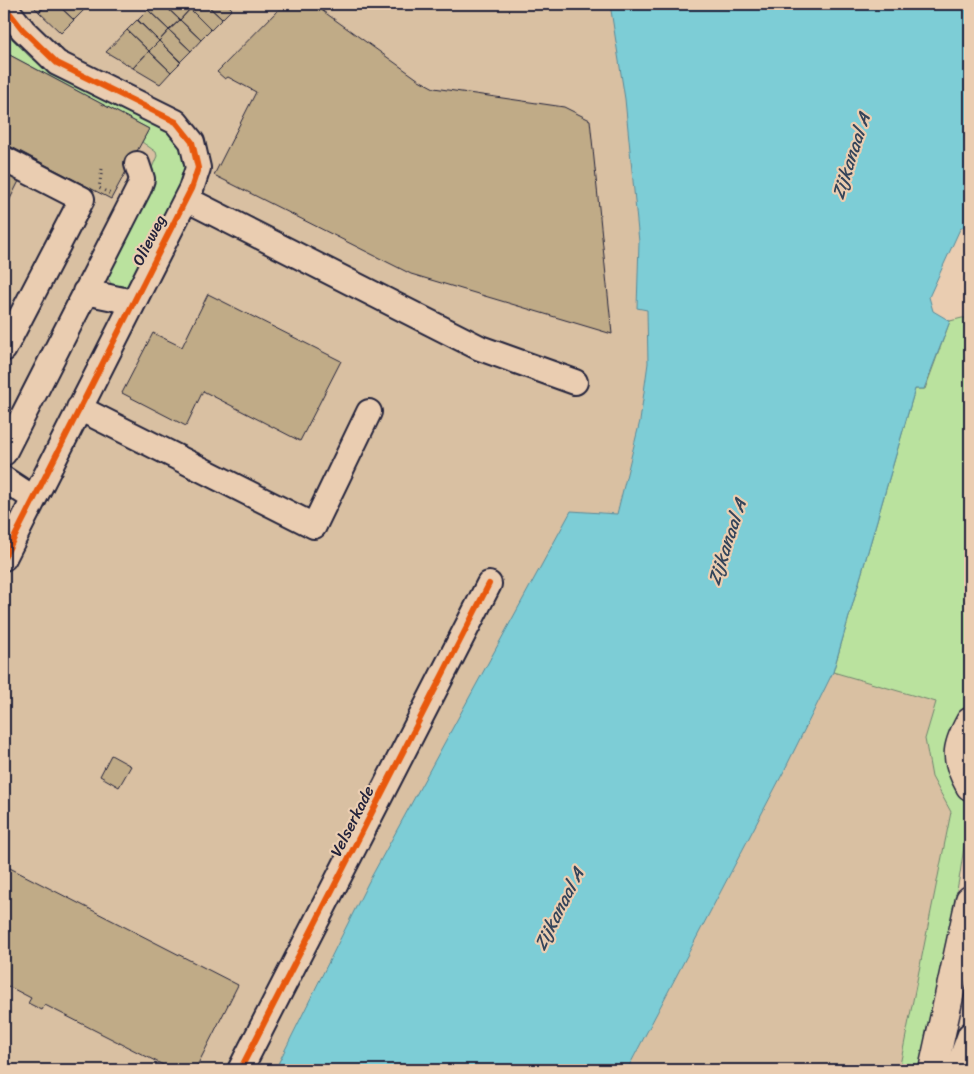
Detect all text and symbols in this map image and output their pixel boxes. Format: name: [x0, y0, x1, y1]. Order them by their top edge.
water label: Zijkanaal A: [822, 107, 881, 203]
street label: Olieweg: [124, 209, 174, 271]
water label: Zijkanaal A: [698, 493, 757, 589]
street label: Velserkade: [322, 780, 382, 862]
water label: Zijkanaal A: [525, 860, 594, 956]

